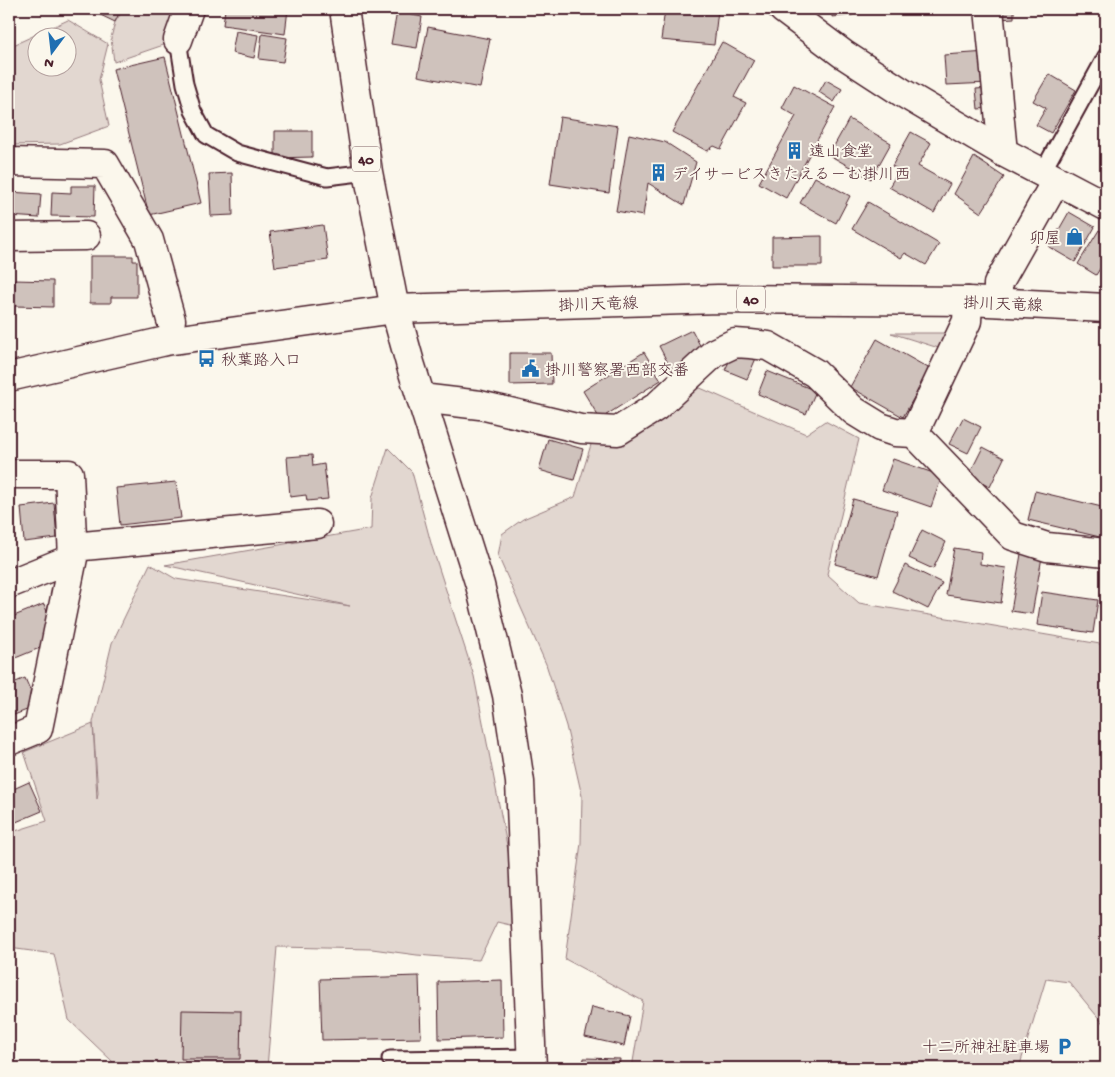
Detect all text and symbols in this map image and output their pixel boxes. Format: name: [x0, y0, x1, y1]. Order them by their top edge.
north arrow: [28, 28, 78, 78]
text: N: [43, 53, 56, 72]
building icon: 遠山食堂: [785, 140, 805, 160]
place label: 遠山食堂: [809, 142, 873, 163]
road number: 40: [352, 146, 380, 172]
building icon: デイサービスきたえる－む掛川西: [648, 163, 668, 183]
place label: デイサービスきたえる－む掛川西: [672, 166, 910, 186]
shop icon: 卯屋: [1065, 227, 1085, 247]
place label: 卯屋: [1029, 230, 1061, 250]
road number: 40: [737, 286, 765, 312]
street label: 掛川天竜線: [558, 294, 638, 317]
street label: 掛川天竜線: [963, 294, 1043, 317]
bus stop icon: 秋葉路入口: [197, 349, 217, 369]
place label: 秋葉路入口: [221, 352, 301, 372]
public building icon: 掛川警察署西部交番: [521, 359, 541, 379]
place label: 掛川警察署西部交番: [545, 361, 689, 382]
parking icon: 十二所神社駐車場: [1054, 1036, 1074, 1056]
place label: 十二所神社駐車場: [922, 1039, 1050, 1059]

